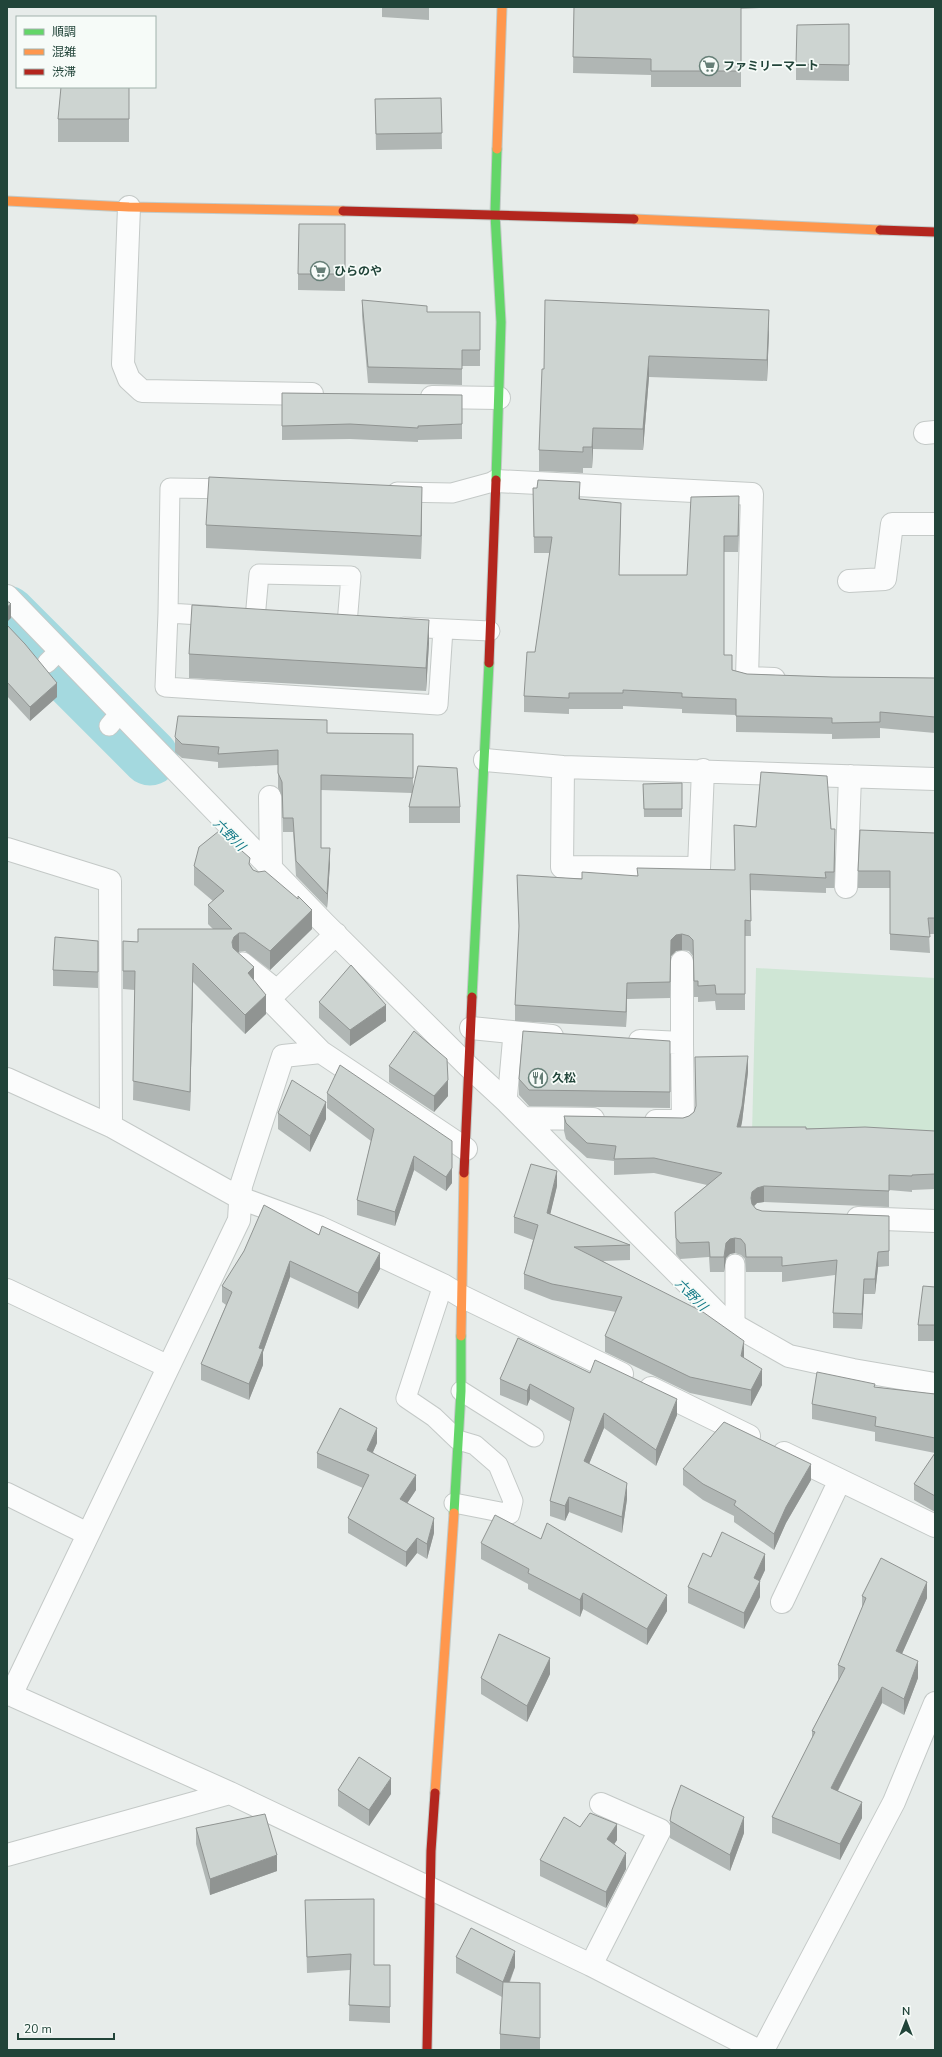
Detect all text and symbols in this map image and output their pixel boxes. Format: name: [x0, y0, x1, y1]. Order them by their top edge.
legend: [16, 16, 156, 88]
text: 順調: [52, 24, 76, 40]
text: 混雑: [52, 44, 76, 60]
supermarket icon: ファミリーマート: [698, 55, 720, 77]
place label: ファミリーマート: [723, 58, 819, 74]
text: 渋滞: [52, 64, 76, 80]
supermarket icon: ひらのや: [309, 260, 331, 282]
place label: ひらのや: [334, 263, 382, 279]
water label: 六野川: [209, 815, 251, 857]
restaurant icon: 久松: [527, 1067, 549, 1089]
place label: 久松: [552, 1070, 576, 1086]
water label: 六野川: [671, 1275, 713, 1317]
north arrow: [886, 2001, 926, 2041]
text: N: [902, 2004, 910, 2019]
scale bar: [18, 2015, 114, 2041]
text: 20 m: [24, 2021, 52, 2037]

